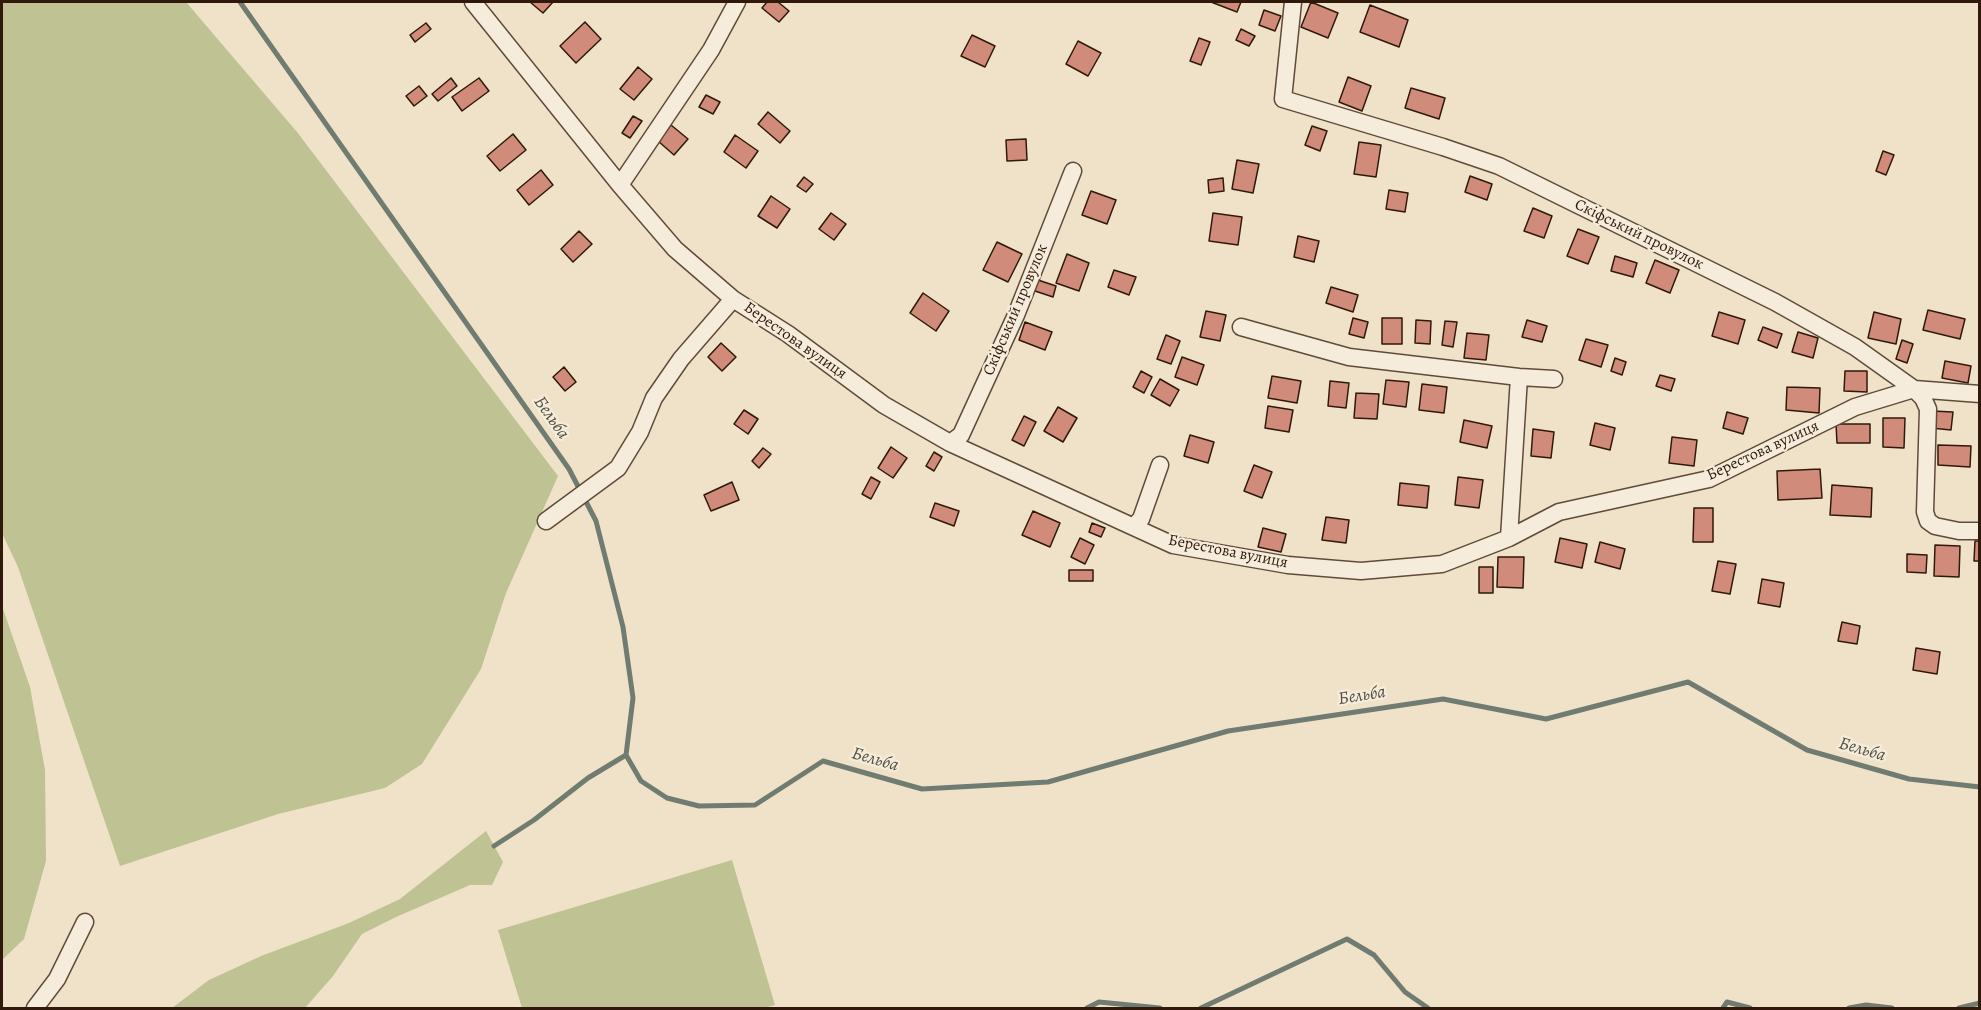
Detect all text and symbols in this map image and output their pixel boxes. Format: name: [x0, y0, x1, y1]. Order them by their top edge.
street label: Скіфський провулок: [1571, 195, 1707, 275]
street label: Скіфський провулок: [980, 241, 1052, 379]
street label: Берестова вулиця: [740, 298, 850, 384]
water label: Бельба: [528, 392, 574, 444]
street label: Берестова вулиця: [1704, 417, 1822, 485]
street label: Берестова вулиця: [1166, 531, 1290, 573]
water label: Бельба: [1337, 682, 1387, 710]
water label: Бельба: [1836, 733, 1888, 767]
water label: Бельба: [849, 743, 901, 777]

